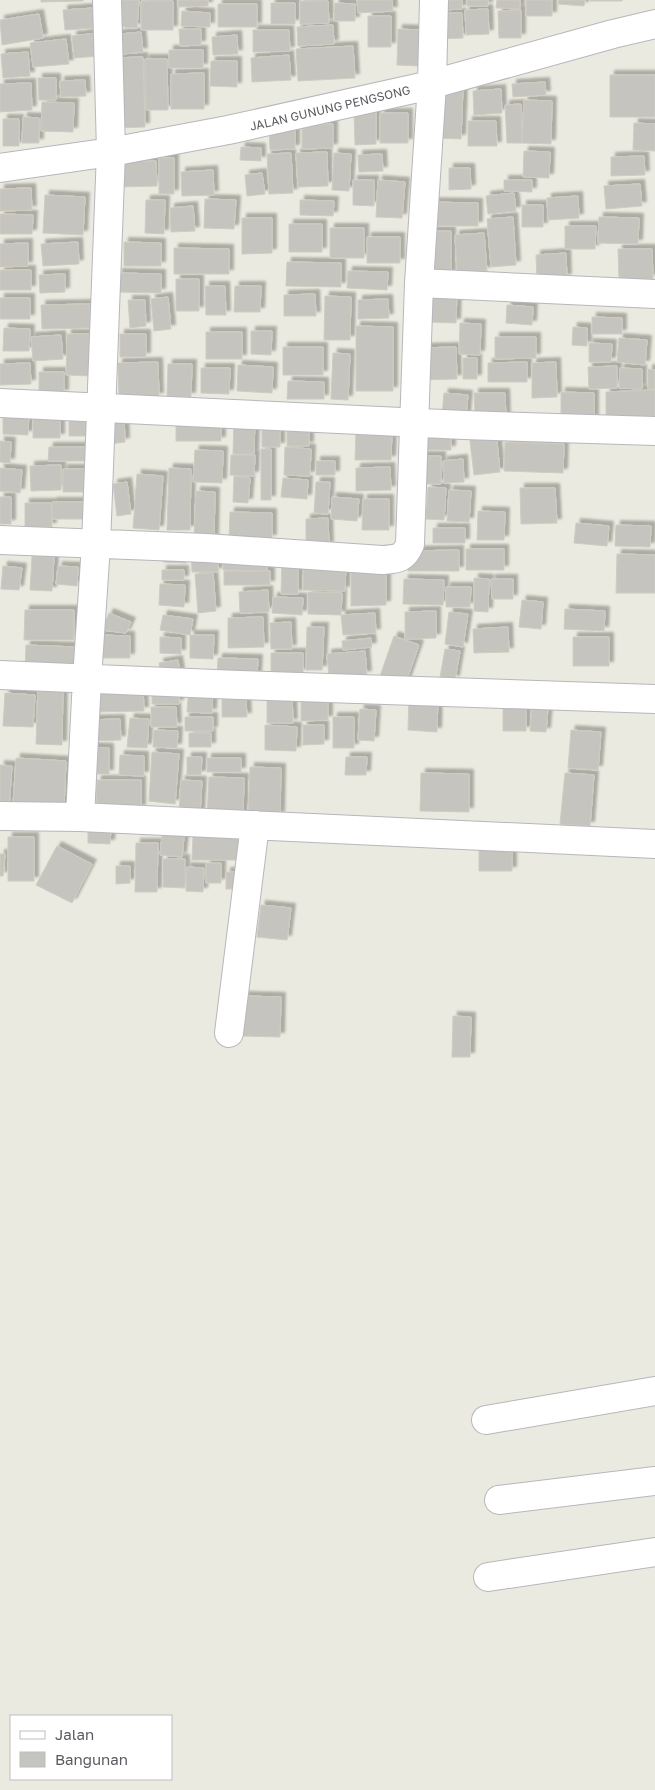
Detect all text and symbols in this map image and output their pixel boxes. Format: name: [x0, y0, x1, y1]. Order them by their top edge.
street label: JALAN GUNUNG PENGSONG: [248, 82, 412, 134]
legend: [10, 1715, 172, 1780]
text: Jalan: [55, 1725, 94, 1743]
text: Bangunan: [55, 1750, 128, 1768]

